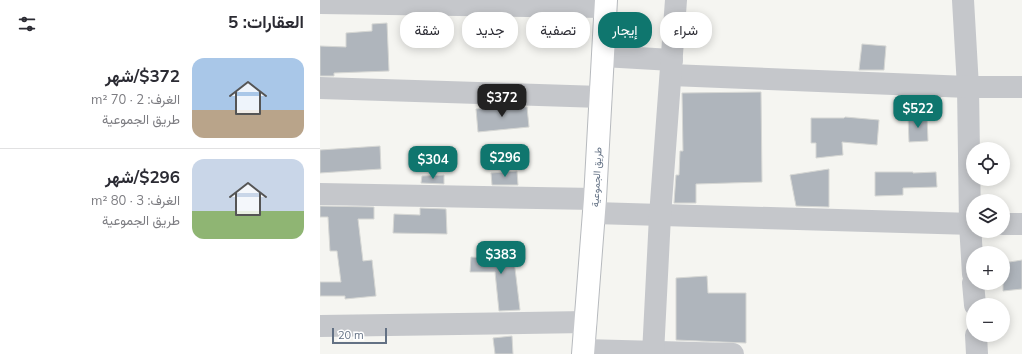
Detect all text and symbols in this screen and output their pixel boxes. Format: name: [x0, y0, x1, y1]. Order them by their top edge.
text: العقارات: 5: [228, 11, 304, 32]
chip: شقة: [400, 12, 454, 48]
chip: جديد: [462, 12, 518, 48]
chip: تصفية: [526, 12, 590, 48]
chip: إيجار: [598, 12, 652, 48]
chip: شراء: [660, 12, 712, 48]
icon: filters: [16, 13, 38, 35]
text: $372/شهر: [105, 65, 180, 86]
icon: home: [224, 74, 272, 122]
pin: $372: [478, 84, 526, 118]
text: $372: [486, 89, 518, 105]
text: الغرف: 2 · 70 m²: [91, 91, 180, 107]
pin: $522: [894, 95, 942, 129]
text: $522: [902, 100, 934, 116]
text: طريق الجموعية: [102, 111, 180, 127]
map controls: [966, 142, 1010, 342]
button: locate: [966, 142, 1010, 186]
pin: $296: [481, 144, 529, 178]
pin: $304: [409, 146, 457, 180]
street label: طريق الجموعية: [588, 146, 605, 207]
text: $296: [489, 149, 521, 165]
text: $304: [417, 151, 449, 167]
text: $296/شهر: [105, 166, 180, 187]
icon: home: [224, 175, 272, 223]
text: الغرف: 3 · 80 m²: [91, 192, 180, 208]
button: layers: [966, 194, 1010, 238]
text: طريق الجموعية: [102, 212, 180, 228]
pin: $383: [477, 241, 525, 275]
text: $383: [485, 246, 517, 262]
button: +: [966, 246, 1010, 290]
button: −: [966, 298, 1010, 342]
scale bar: [332, 326, 387, 345]
text: 20 m: [338, 328, 364, 342]

